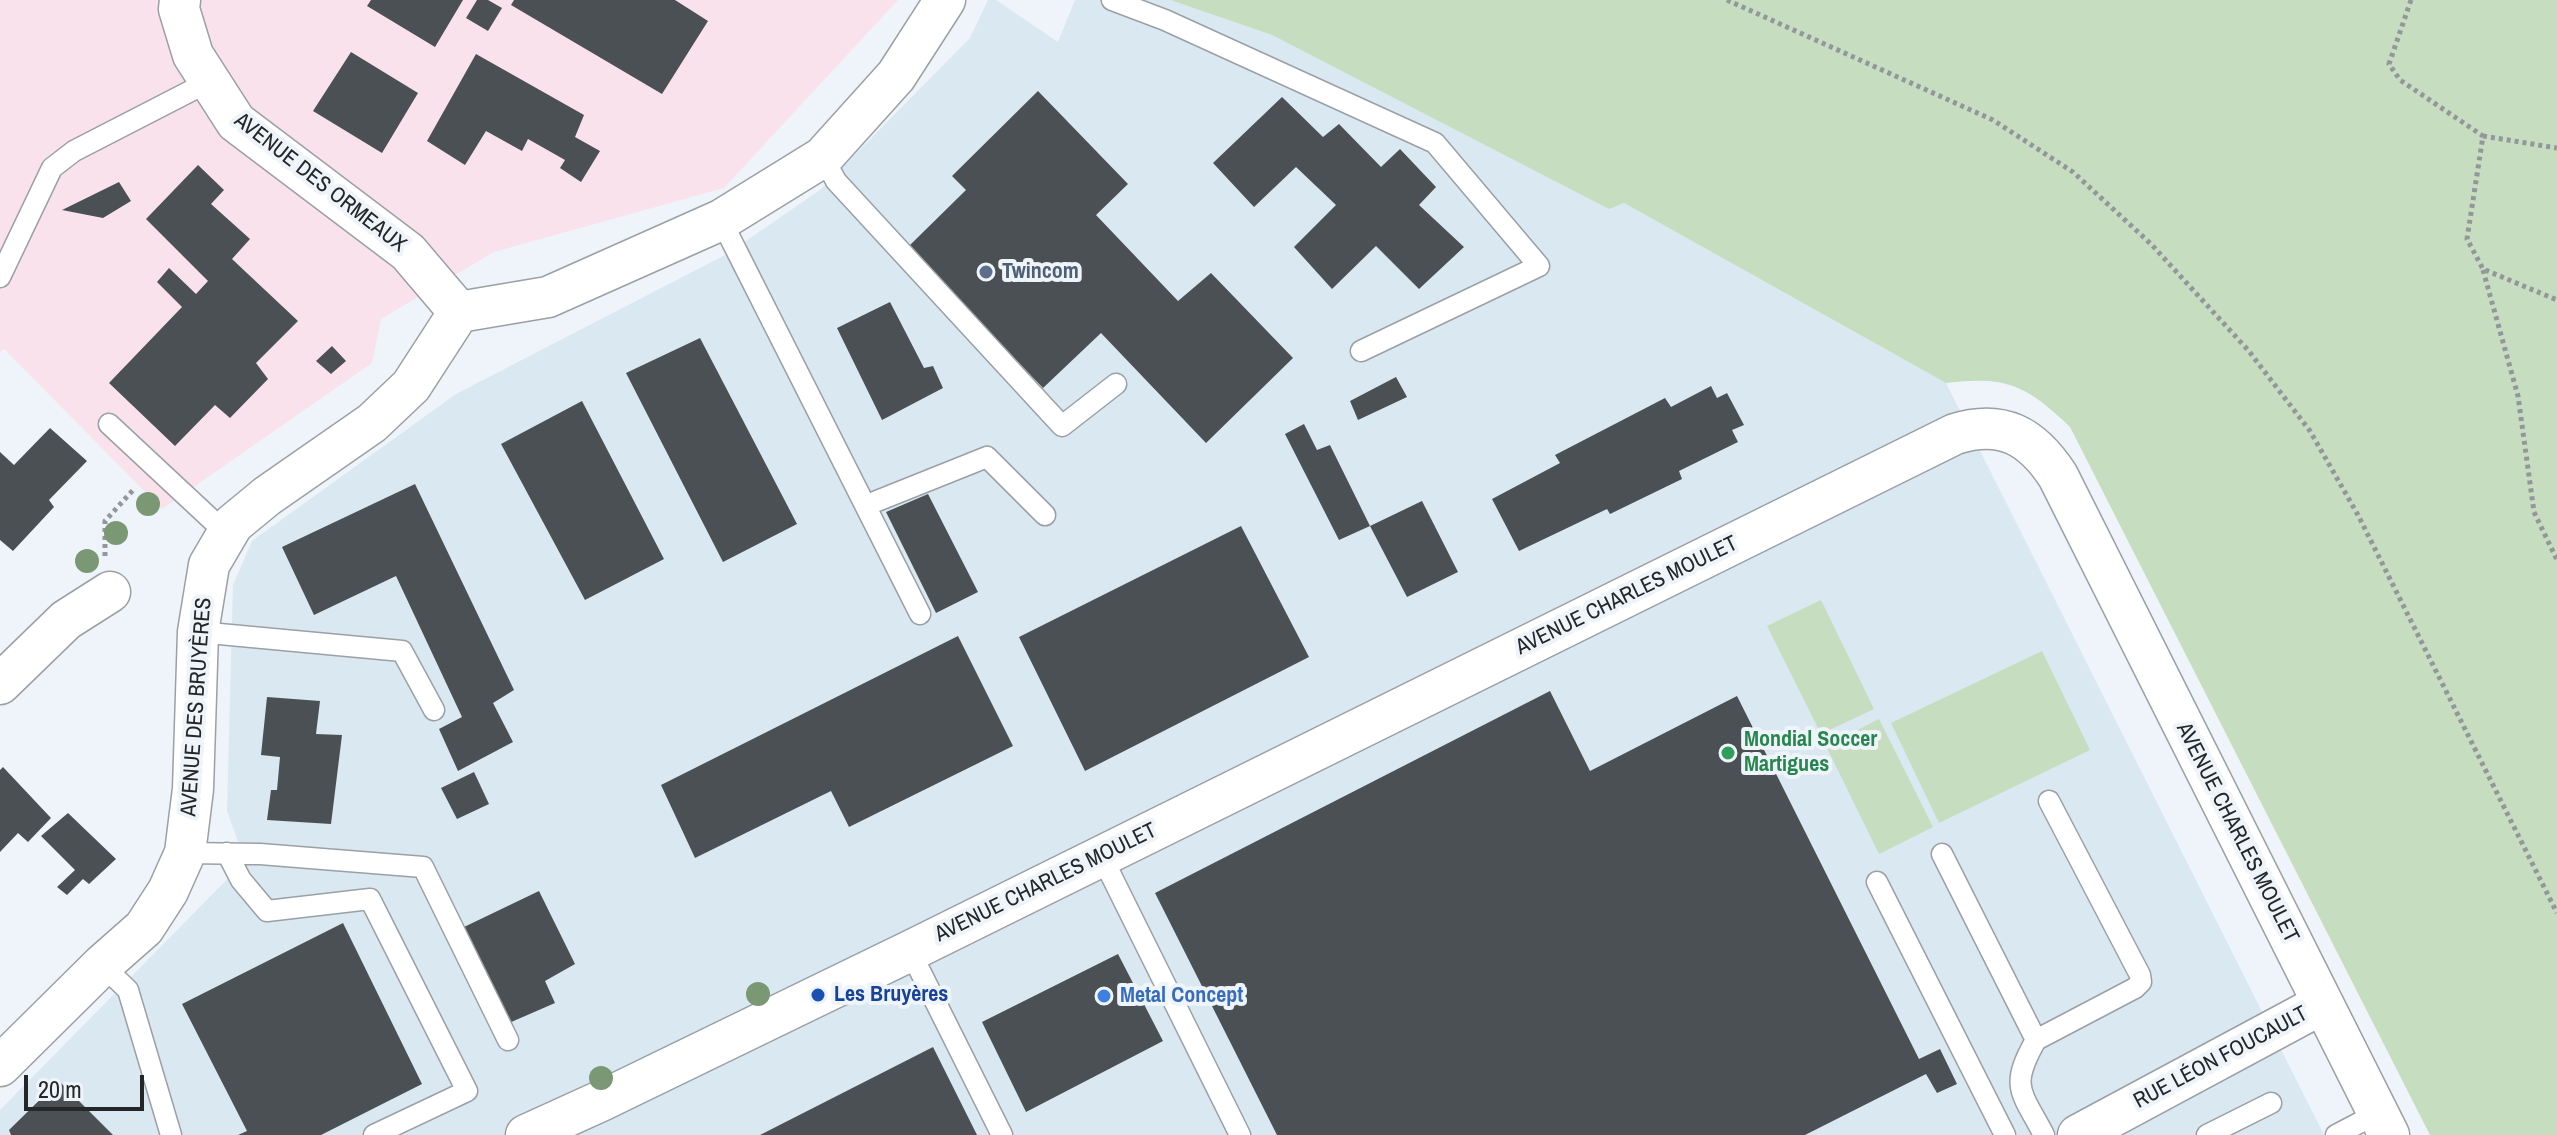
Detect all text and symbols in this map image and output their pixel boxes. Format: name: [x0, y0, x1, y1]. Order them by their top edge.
street label: AVENUE DES ORMEAUX: [229, 108, 411, 258]
place label: Twincom: [1002, 259, 1079, 285]
marker: Twincom: [977, 263, 995, 281]
street label: AVENUE CHARLES MOULET: [1512, 531, 1742, 661]
street label: AVENUE DES BRUYÈRES: [176, 597, 218, 817]
street label: AVENUE CHARLES MOULET: [2170, 719, 2304, 947]
place label: Mondial Soccer Martigues: [1744, 727, 1877, 778]
marker: Mondial Soccer Martigues: [1719, 744, 1737, 762]
street label: AVENUE CHARLES MOULET: [931, 818, 1161, 948]
place label: Les Bruyères: [834, 982, 948, 1008]
place label: Metal Concept: [1120, 983, 1243, 1009]
marker: Les Bruyères: [809, 986, 827, 1004]
marker: Metal Concept: [1095, 987, 1113, 1005]
street label: RUE LÉON FOUCAULT: [2130, 1001, 2312, 1115]
scale bar: [28, 1059, 148, 1109]
text: 20 m: [38, 1073, 82, 1105]

